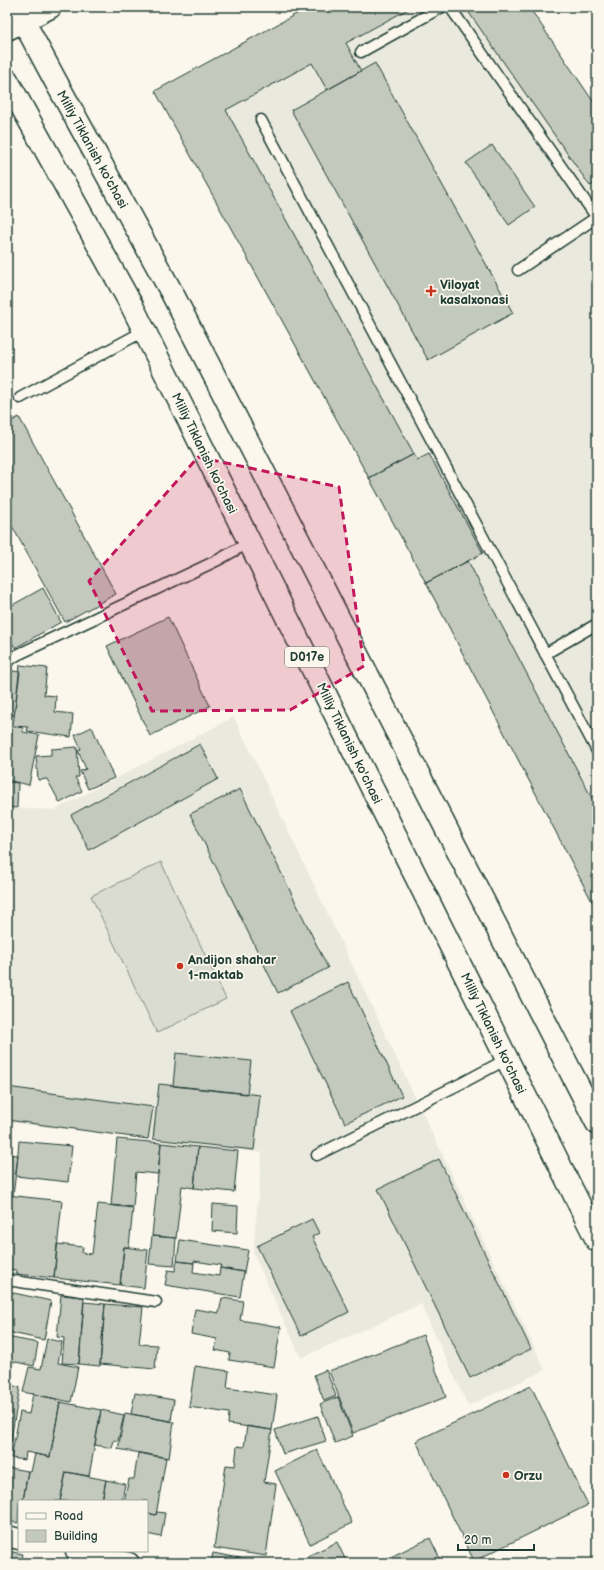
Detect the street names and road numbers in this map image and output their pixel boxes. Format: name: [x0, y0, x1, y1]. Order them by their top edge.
street label: Milliy Tiklanish ko'chasi: [53, 88, 131, 211]
street label: Milliy Tiklanish ko'chasi: [168, 390, 240, 517]
road number: D017e: [285, 647, 329, 667]
street label: Milliy Tiklanish ko'chasi: [313, 680, 385, 807]
street label: Milliy Tiklanish ko'chasi: [457, 970, 529, 1097]

